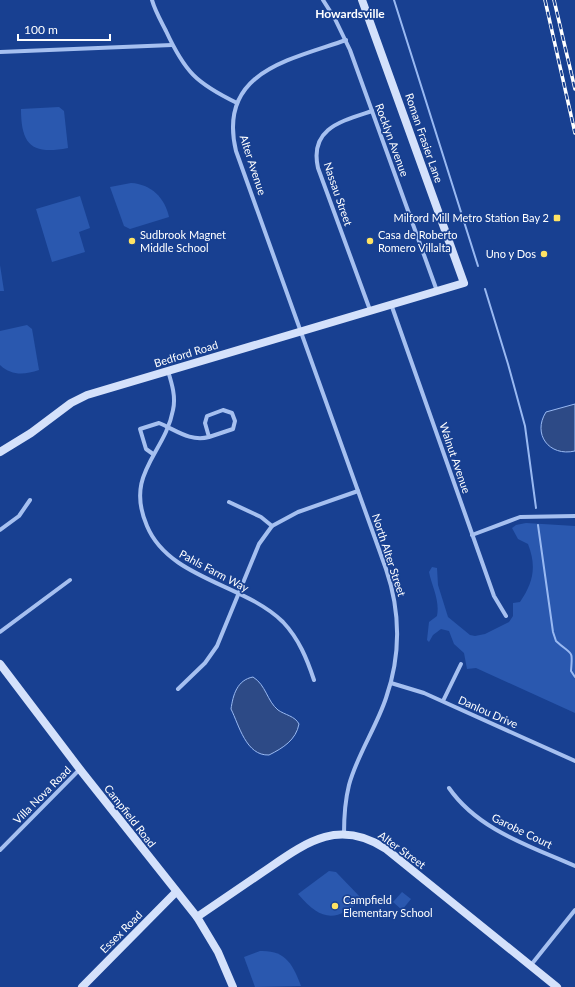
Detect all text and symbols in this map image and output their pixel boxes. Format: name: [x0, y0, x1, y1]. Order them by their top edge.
district label: Howardsville: [315, 6, 385, 21]
scale bar: [18, 16, 110, 42]
text: 100 m: [24, 22, 58, 37]
street label: Roman Frasier Lane: [403, 91, 446, 185]
street label: Rocklyn Avenue: [373, 101, 412, 178]
street label: Alter Avenue: [238, 133, 269, 197]
street label: Nassau Street: [321, 160, 355, 227]
place label: Milford Mill Metro Station Bay 2: [394, 211, 549, 224]
marker: Milford Mill Metro Station Bay 2: [552, 213, 562, 223]
place label: Sudbrook Magnet Middle School: [140, 228, 226, 254]
place label: Casa de Roberto Romero Villalta: [378, 228, 458, 254]
marker: Sudbrook Magnet Middle School: [127, 236, 137, 246]
marker: Casa de Roberto Romero Villalta: [365, 236, 375, 246]
place label: Uno y Dos: [486, 247, 536, 260]
marker: Uno y Dos: [539, 249, 549, 259]
street label: Bedford Road: [152, 338, 219, 369]
street label: Walnut Avenue: [437, 421, 474, 495]
street label: North Alter Street: [370, 512, 409, 598]
street label: Pahls Farm Way: [177, 547, 251, 594]
street label: Danlou Drive: [456, 693, 520, 731]
street label: Villa Nova Road: [10, 763, 73, 826]
street label: Campfield Road: [102, 782, 159, 850]
street label: Garobe Court: [490, 810, 555, 851]
street label: Alter Street: [376, 828, 429, 871]
place label: Campfield Elementary School: [343, 893, 433, 919]
marker: Campfield Elementary School: [330, 901, 340, 911]
street label: Essex Road: [97, 908, 144, 955]

